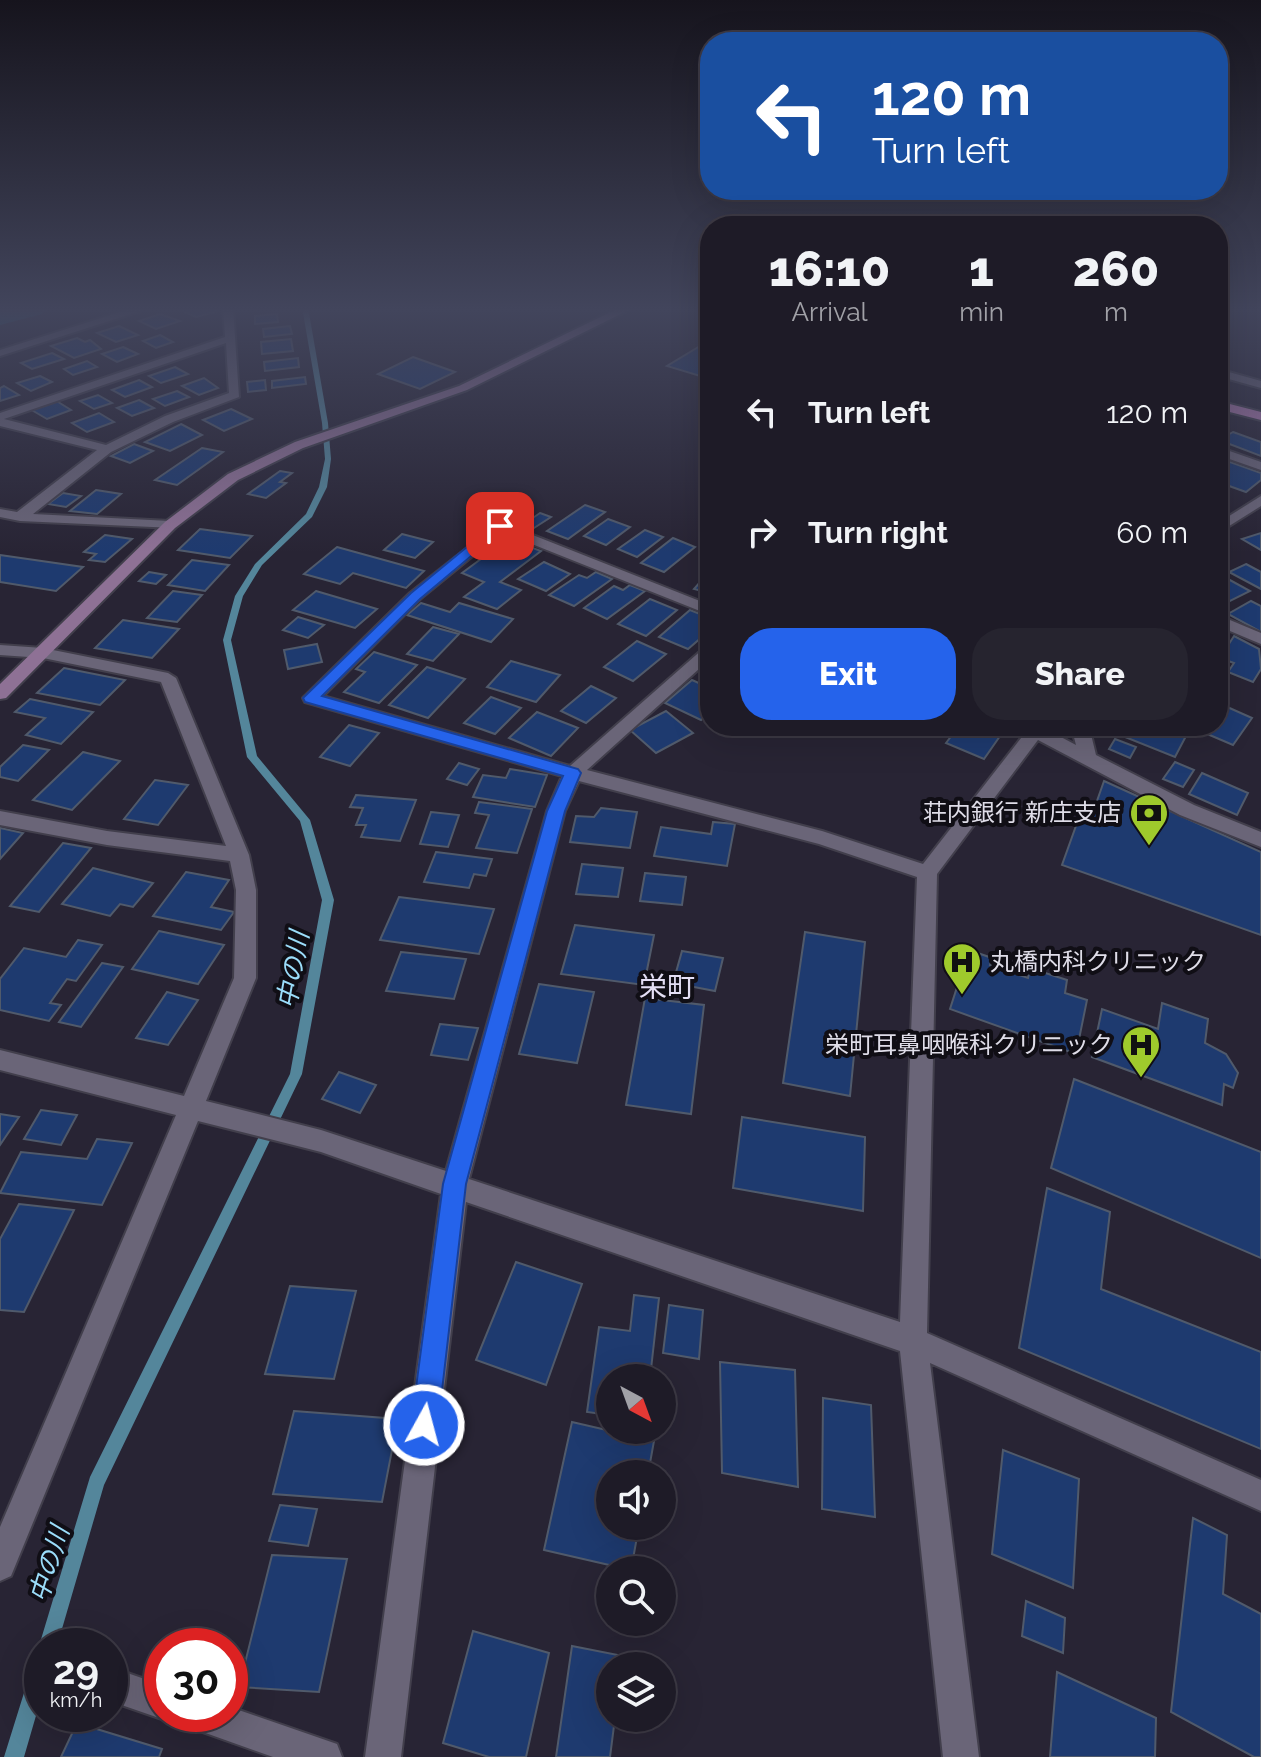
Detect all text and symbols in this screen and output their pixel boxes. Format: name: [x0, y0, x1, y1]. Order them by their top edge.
text: 120 m: [872, 62, 1031, 128]
icon: left: [740, 64, 844, 168]
text: Turn left: [872, 129, 1010, 171]
text: 16:10: [769, 241, 890, 297]
text: 1: [969, 241, 994, 297]
text: 260: [1073, 241, 1159, 297]
text: Arrival: [791, 297, 868, 327]
text: min: [959, 297, 1004, 327]
text: m: [1104, 297, 1128, 327]
icon: left: [740, 390, 784, 434]
text: Turn left: [808, 395, 930, 430]
text: 120 m: [1106, 395, 1188, 430]
pin: [466, 492, 534, 560]
icon: arrive: [478, 504, 522, 548]
icon: right: [740, 510, 784, 554]
text: Turn right: [808, 515, 948, 550]
text: 60 m: [1116, 515, 1188, 550]
button: Exit: [740, 628, 956, 720]
button: Share: [972, 628, 1188, 720]
bank icon: 荘内銀行 新庄支店: [1128, 792, 1170, 847]
place label: 荘内銀行 新庄支店: [923, 798, 1121, 827]
water label: 中の川: [271, 926, 315, 1011]
hospital icon: 丸橋内科クリニック: [941, 941, 983, 996]
place label: 丸橋内科クリニック: [990, 947, 1206, 976]
district label: 栄町: [639, 971, 695, 1004]
hospital icon: 栄町耳鼻咽喉科クリニック: [1120, 1024, 1162, 1079]
place label: 栄町耳鼻咽喉科クリニック: [825, 1030, 1113, 1059]
north arrow: [596, 1364, 676, 1444]
map controls: [596, 1364, 676, 1732]
position arrow: [382, 1383, 466, 1467]
button: sound: [596, 1460, 676, 1540]
water label: 中の川: [23, 1519, 76, 1606]
button: search: [596, 1556, 676, 1636]
speed limit sign: 30: [144, 1628, 248, 1732]
text: 29: [53, 1646, 99, 1693]
button: layers: [596, 1652, 676, 1732]
text: km/h: [50, 1688, 102, 1712]

